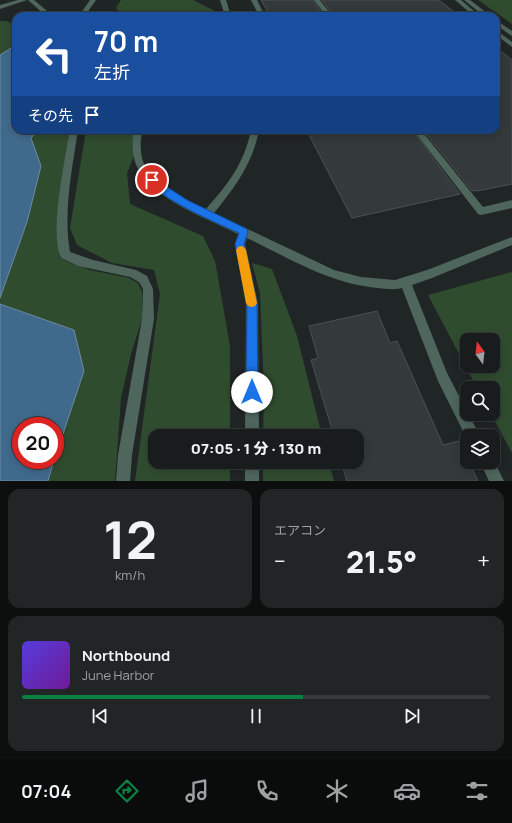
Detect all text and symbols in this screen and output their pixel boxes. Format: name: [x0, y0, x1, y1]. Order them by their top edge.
text: 70 m: [94, 22, 158, 60]
icon: left: [28, 28, 80, 80]
text: 左折: [94, 60, 130, 84]
icon: arrive: [81, 104, 103, 126]
text: その先: [28, 105, 73, 126]
pin: [135, 163, 169, 197]
icon: arrive: [141, 169, 163, 191]
north arrow: [460, 333, 500, 373]
map controls: [460, 333, 500, 469]
position arrow: [231, 371, 273, 413]
button: search: [460, 381, 500, 421]
speed limit sign: 20: [12, 417, 64, 469]
button: layers: [460, 429, 500, 469]
text: 07:05 · 1 分 · 130 m: [191, 438, 321, 459]
text: 12: [103, 504, 157, 575]
text: エアコン: [274, 521, 326, 539]
text: 21.5°: [346, 541, 417, 582]
text: −: [274, 546, 286, 576]
text: +: [477, 546, 490, 576]
text: km/h: [115, 566, 145, 584]
text: Northbound: [82, 645, 170, 666]
text: June Harbor: [82, 666, 155, 684]
icon: previous: [89, 705, 111, 727]
icon: pause: [245, 705, 267, 727]
icon: next: [401, 705, 423, 727]
icon: directions: [113, 777, 141, 805]
icon: music: [183, 777, 211, 805]
icon: phone: [253, 777, 281, 805]
icon: climate: [323, 777, 351, 805]
icon: car: [393, 777, 421, 805]
icon: filters: [463, 777, 491, 805]
text: 07:04: [21, 779, 71, 803]

